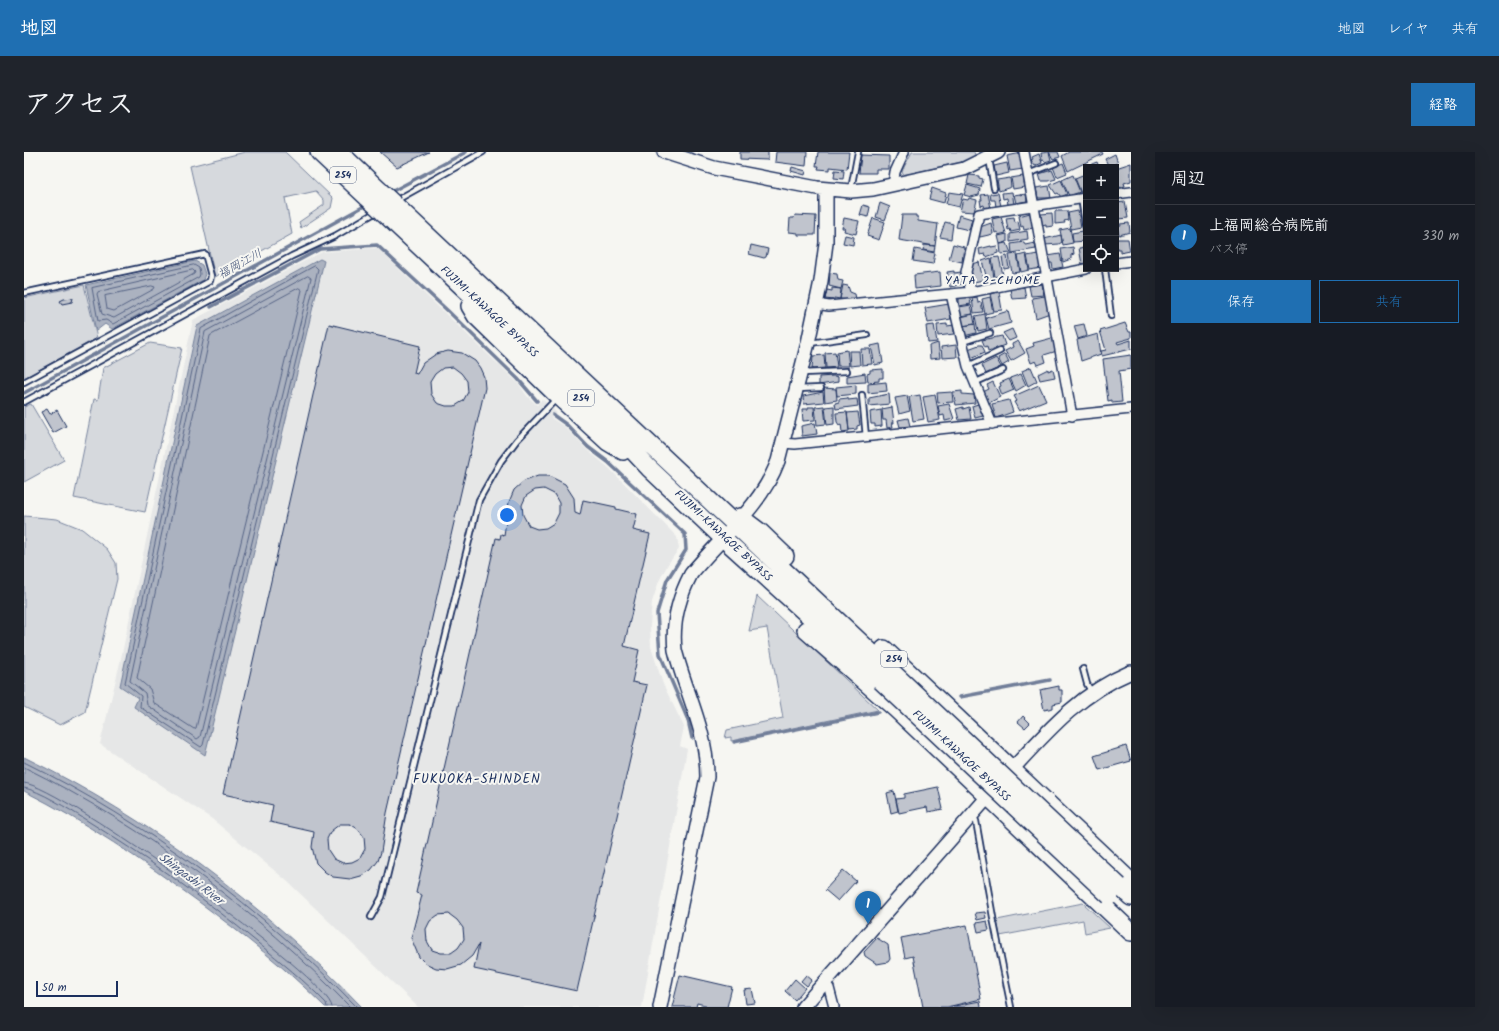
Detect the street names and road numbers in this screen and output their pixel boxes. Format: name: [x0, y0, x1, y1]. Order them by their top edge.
road number: 254: [330, 167, 356, 183]
street label: FUJIMI-KAWAGOE BYPASS: [436, 262, 542, 363]
road number: 254: [568, 390, 594, 406]
street label: FUJIMI-KAWAGOE BYPASS: [670, 486, 776, 587]
road number: 254: [881, 651, 907, 667]
street label: FUJIMI-KAWAGOE BYPASS: [908, 706, 1014, 807]

